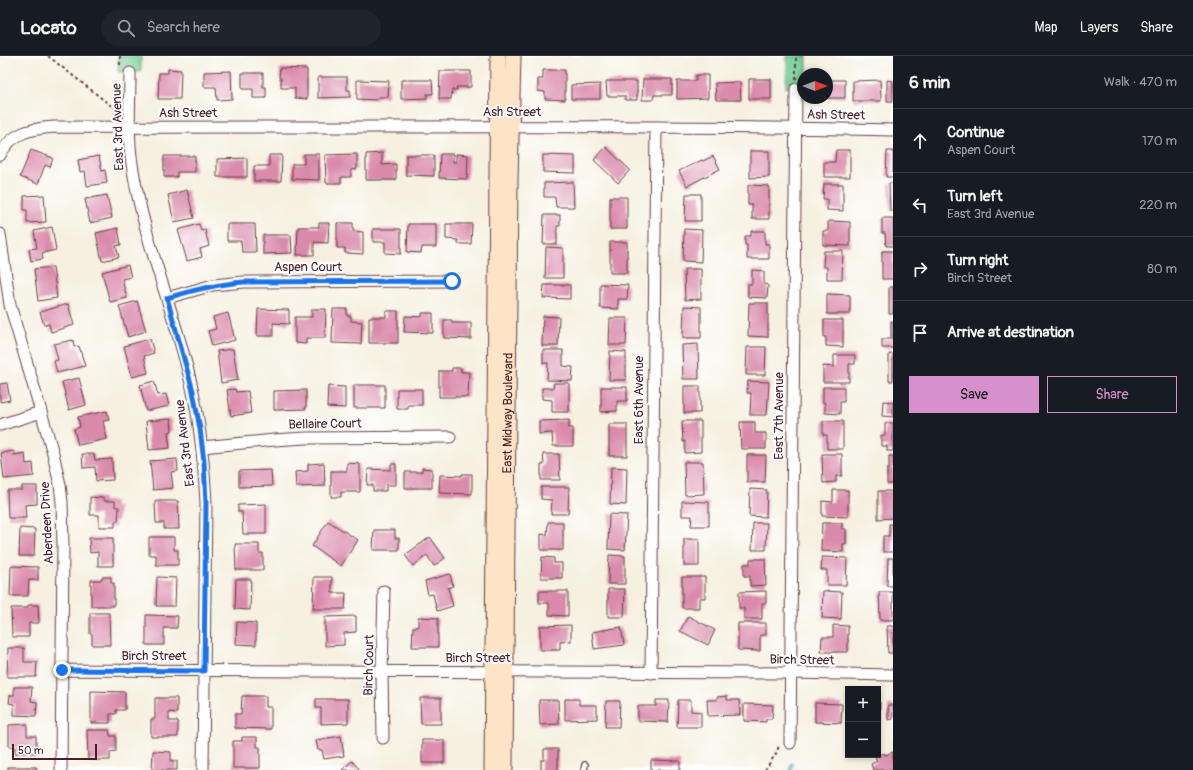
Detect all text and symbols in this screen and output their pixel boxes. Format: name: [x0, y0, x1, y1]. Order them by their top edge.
search box: [101, 10, 381, 46]
text: Locato: [20, 16, 77, 40]
icon: search: [115, 17, 137, 39]
text: Search here: [147, 18, 220, 37]
text: Map: [1035, 19, 1058, 36]
text: Layers: [1080, 19, 1118, 36]
text: Share: [1140, 19, 1173, 36]
north arrow: [797, 68, 833, 104]
text: 6 min: [909, 72, 950, 93]
text: Walk · 470 m: [1104, 74, 1177, 90]
street label: East 3rd Avenue: [108, 82, 128, 171]
street label: Ash Street: [483, 104, 542, 120]
street label: Ash Street: [159, 105, 218, 121]
street label: Ash Street: [807, 106, 866, 124]
text: Continue: [947, 123, 1005, 142]
icon: ahead: [909, 130, 931, 152]
text: 170 m: [1142, 133, 1177, 149]
text: Aspen Court: [947, 142, 1015, 158]
text: Turn left: [947, 187, 1003, 206]
icon: left: [909, 194, 931, 216]
text: 220 m: [1139, 197, 1177, 213]
text: East 3rd Avenue: [947, 206, 1034, 222]
text: Turn right: [947, 251, 1008, 270]
icon: right: [909, 258, 931, 280]
street label: Aspen Court: [274, 259, 343, 275]
text: 80 m: [1147, 261, 1177, 277]
text: Birch Street: [947, 270, 1012, 286]
route start: [443, 272, 461, 290]
icon: arrive: [909, 322, 931, 344]
text: Arrive at destination: [947, 323, 1074, 342]
street label: East Midway Boulevard: [500, 352, 517, 474]
street label: East 6th Avenue: [631, 355, 647, 444]
street label: East 7th Avenue: [771, 372, 787, 460]
button: Save: [909, 376, 1039, 413]
button: Share: [1047, 376, 1177, 413]
street label: East 3rd Avenue: [172, 398, 198, 487]
street label: Bellaire Court: [288, 415, 363, 433]
street label: Aberdeen Drive: [37, 481, 57, 565]
street label: Birch Court: [360, 633, 378, 696]
street label: Birch Street: [121, 648, 187, 664]
street label: Birch Street: [445, 650, 511, 666]
street label: Birch Street: [769, 651, 835, 669]
route end: [53, 661, 71, 679]
map controls: [845, 686, 881, 758]
button: +: [845, 686, 881, 722]
button: −: [845, 722, 881, 758]
scale bar: [12, 742, 97, 761]
text: 50 m: [18, 744, 44, 757]

